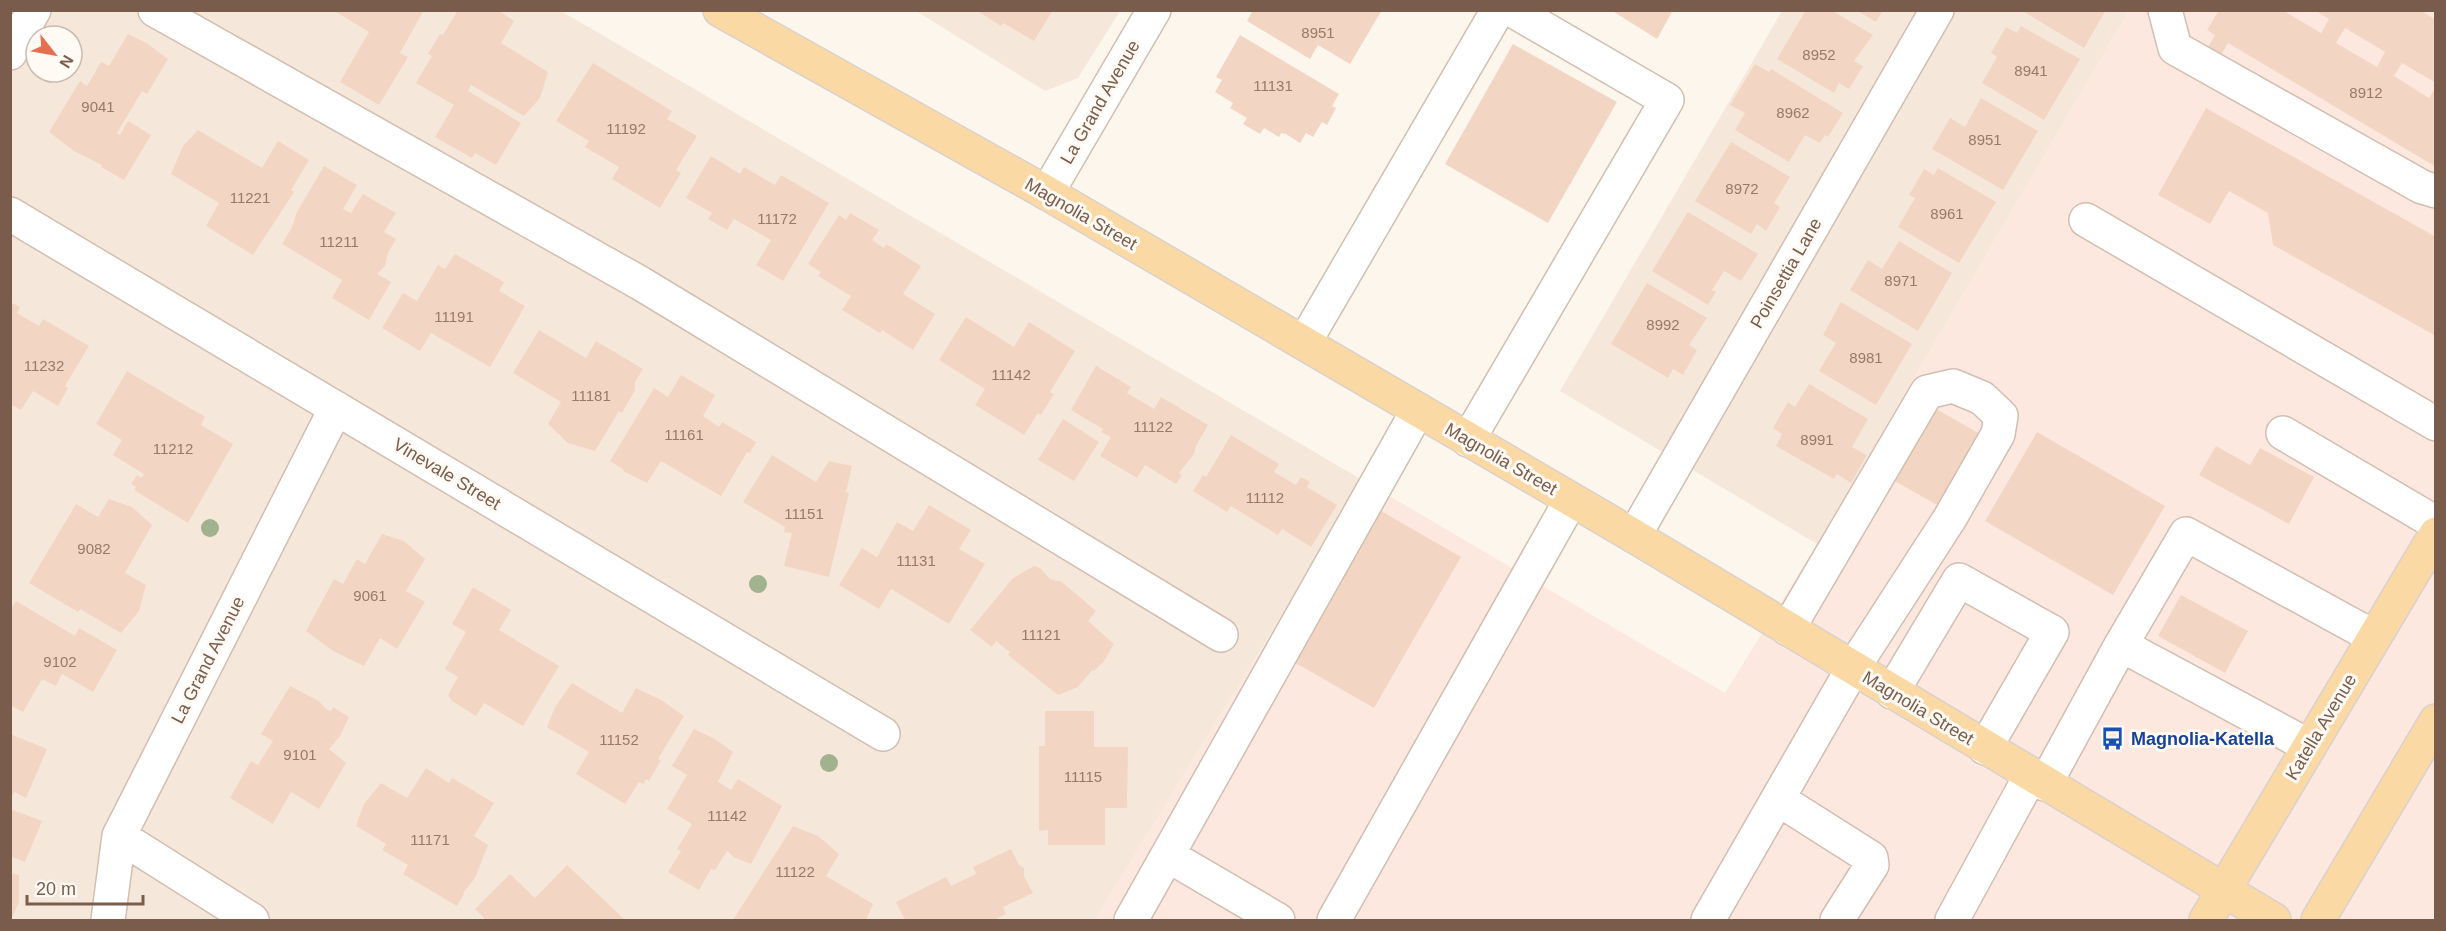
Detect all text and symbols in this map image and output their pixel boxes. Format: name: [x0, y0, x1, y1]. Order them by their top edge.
north arrow: [24, 24, 84, 84]
house number: 8951: [1301, 24, 1335, 41]
street label: La Grand Avenue: [1056, 36, 1144, 168]
house number: 8952: [1802, 46, 1836, 63]
text: N: [56, 52, 77, 71]
house number: 8941: [2014, 62, 2048, 79]
house number: 11131: [1253, 77, 1293, 94]
house number: 8912: [2349, 84, 2383, 101]
house number: 9041: [81, 98, 115, 115]
house number: 8962: [1776, 104, 1810, 121]
house number: 11192: [606, 120, 646, 137]
house number: 8951: [1968, 131, 2002, 148]
street label: Magnolia Street: [1021, 174, 1141, 254]
house number: 8972: [1725, 180, 1759, 197]
house number: 11221: [230, 189, 270, 206]
house number: 8961: [1930, 205, 1964, 222]
house number: 11172: [757, 210, 797, 227]
street label: Poinsettia Lane: [1746, 214, 1826, 332]
house number: 11211: [319, 233, 359, 250]
house number: 8971: [1884, 272, 1918, 289]
house number: 11191: [434, 308, 474, 325]
house number: 8992: [1646, 316, 1680, 333]
house number: 8981: [1849, 349, 1883, 366]
house number: 11232: [24, 357, 64, 374]
house number: 11142: [991, 366, 1031, 383]
house number: 11181: [571, 387, 611, 404]
house number: 11122: [1133, 418, 1173, 435]
street label: Magnolia Street: [1441, 419, 1561, 499]
house number: 11161: [664, 426, 704, 443]
house number: 8991: [1800, 431, 1834, 448]
street label: Vinevale Street: [390, 434, 504, 514]
house number: 11212: [153, 440, 193, 457]
house number: 11112: [1246, 489, 1284, 506]
house number: 11151: [784, 505, 824, 522]
house number: 9082: [77, 540, 111, 557]
house number: 11131: [896, 552, 936, 569]
house number: 9061: [353, 587, 387, 604]
street label: La Grand Avenue: [167, 593, 249, 727]
house number: 11121: [1021, 626, 1061, 643]
house number: 9102: [43, 653, 77, 670]
street label: Magnolia Street: [1859, 667, 1977, 749]
street label: Katella Avenue: [2282, 671, 2360, 783]
bus stop icon: Magnolia-Katella: [2100, 726, 2126, 752]
place label: Magnolia-Katella: [2131, 729, 2275, 749]
house number: 11152: [599, 731, 639, 748]
house number: 9101: [283, 746, 317, 763]
house number: 11115: [1064, 768, 1102, 785]
house number: 11142: [707, 807, 747, 824]
house number: 11171: [410, 831, 450, 848]
house number: 11122: [775, 863, 815, 880]
scale bar: [27, 868, 142, 906]
text: 20 m: [36, 879, 76, 899]

